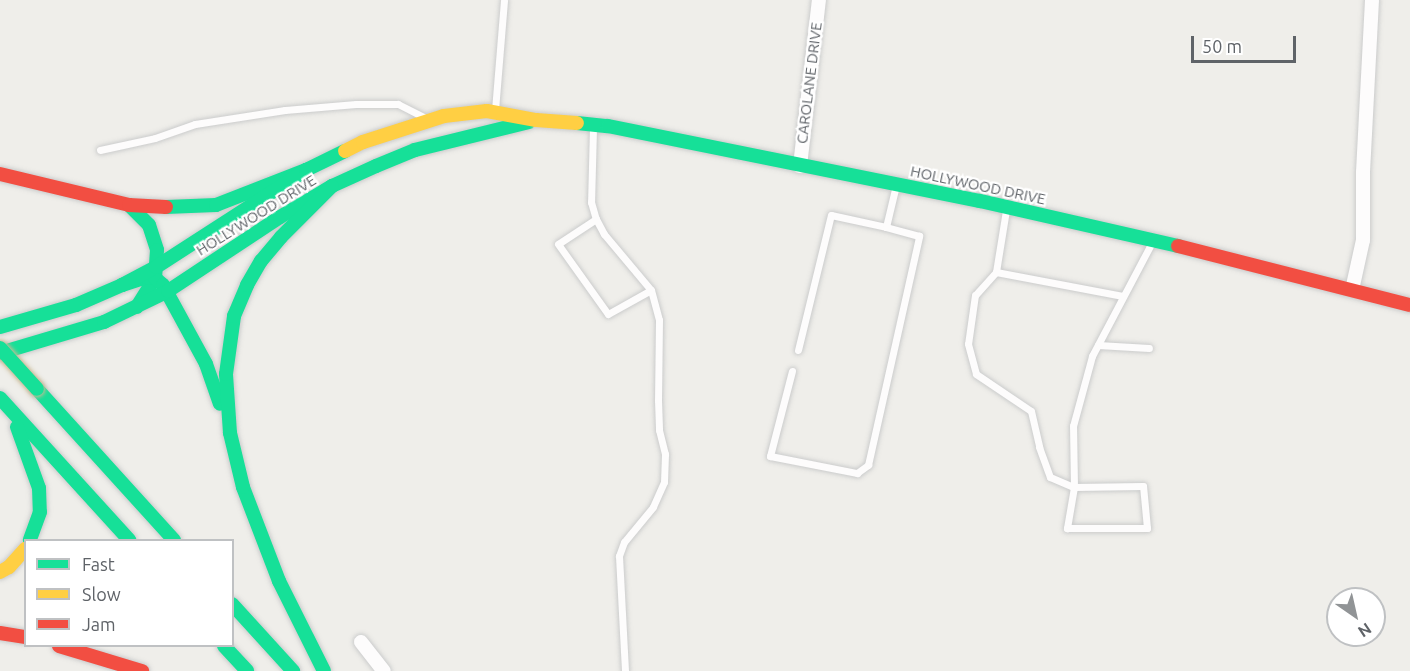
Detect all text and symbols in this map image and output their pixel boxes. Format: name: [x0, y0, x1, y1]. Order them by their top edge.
street label: CAROLANE DRIVE: [793, 21, 825, 145]
scale bar: [1194, 24, 1299, 62]
text: 50 m: [1202, 36, 1242, 56]
street label: HOLLYWOOD DRIVE: [909, 162, 1047, 208]
street label: HOLLYWOOD DRIVE: [193, 171, 319, 259]
legend: [24, 539, 234, 647]
text: Fast: [82, 554, 115, 574]
text: Slow: [82, 584, 121, 604]
north arrow: [1326, 587, 1386, 647]
text: Jam: [82, 614, 116, 634]
text: N: [1355, 619, 1375, 641]

